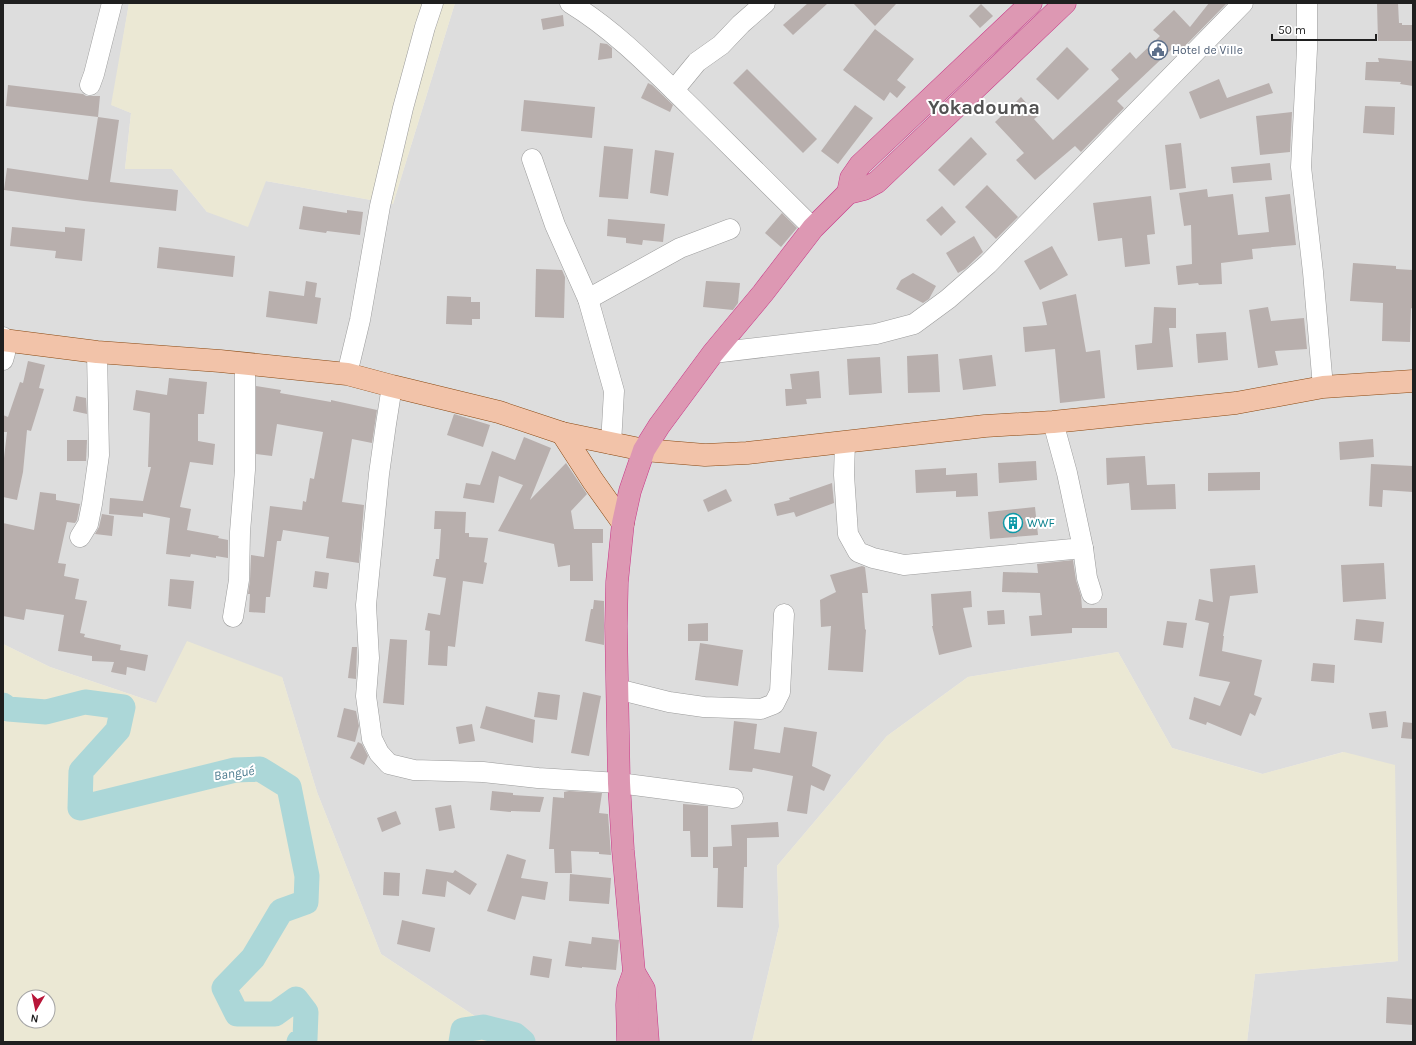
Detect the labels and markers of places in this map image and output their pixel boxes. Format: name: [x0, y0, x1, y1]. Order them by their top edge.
public building icon: Hotel de Ville: [1147, 39, 1169, 61]
place label: Hotel de Ville: [1172, 43, 1243, 57]
building icon: WWF: [1002, 512, 1024, 534]
place label: WWF: [1027, 516, 1055, 530]

